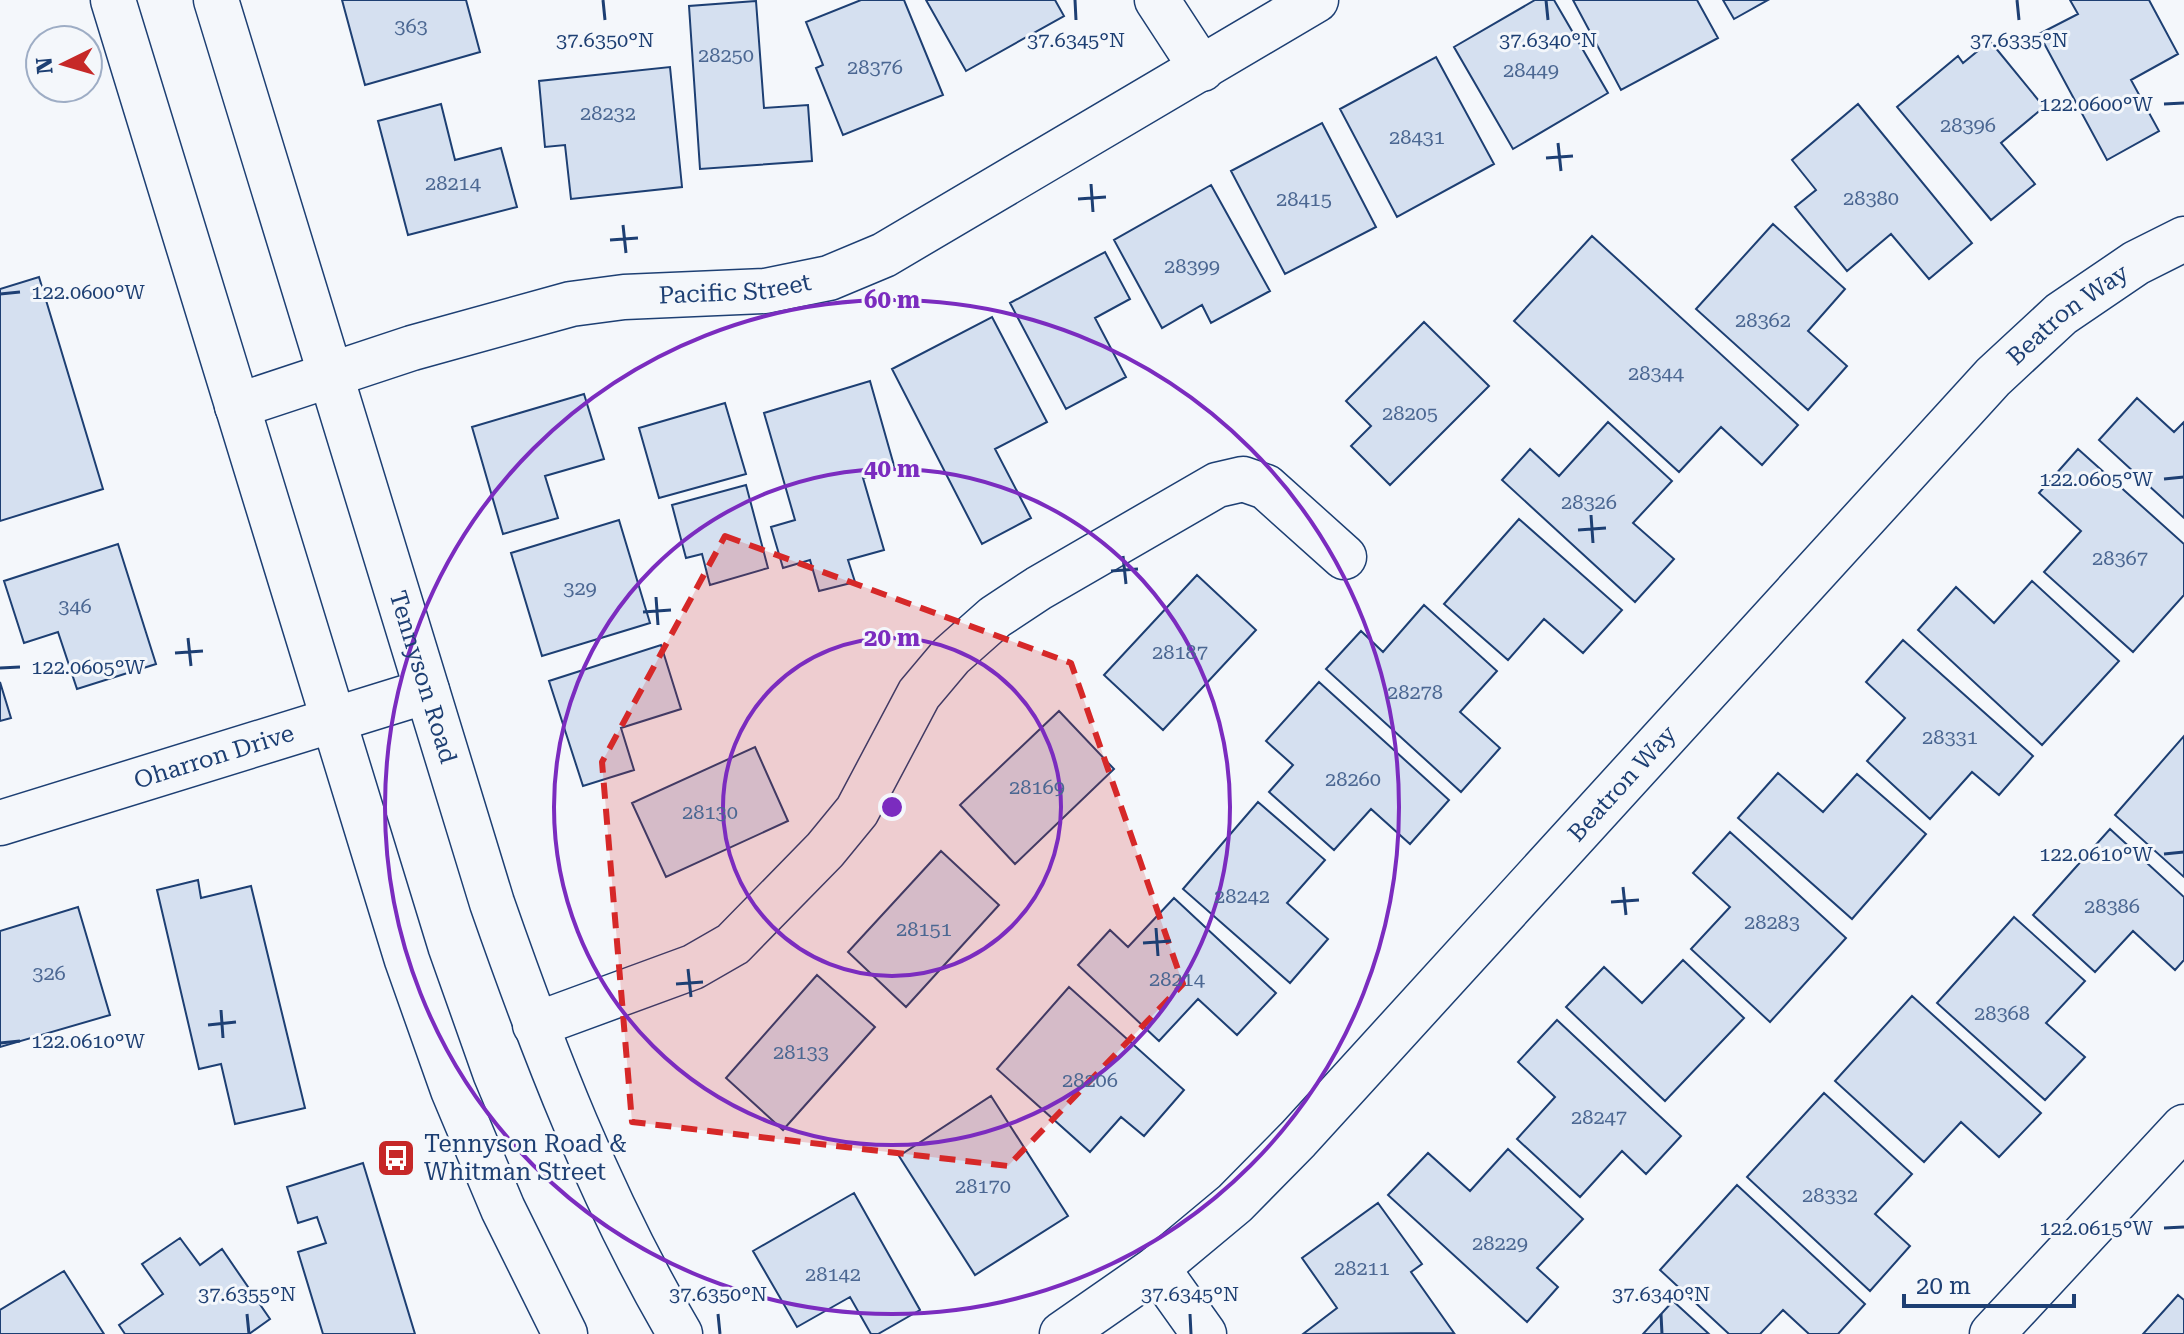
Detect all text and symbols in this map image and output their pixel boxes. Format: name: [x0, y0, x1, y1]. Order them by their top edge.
house number: 363: [394, 14, 428, 38]
north arrow: [24, 24, 104, 104]
text: 37.6350°N: [556, 28, 654, 52]
text: 37.6345°N: [1027, 28, 1125, 52]
text: 37.6340°N: [1499, 28, 1597, 52]
text: 37.6335°N: [1970, 28, 2068, 52]
house number: 28250: [698, 43, 754, 67]
house number: 28376: [847, 55, 903, 79]
text: N: [31, 56, 58, 75]
house number: 28449: [1503, 58, 1559, 82]
text: 122.0600°W: [2039, 92, 2153, 116]
house number: 28232: [580, 101, 636, 125]
house number: 28396: [1940, 113, 1996, 137]
house number: 28431: [1389, 125, 1445, 149]
house number: 28214: [425, 171, 482, 195]
house number: 28380: [1843, 186, 1899, 210]
house number: 28415: [1276, 187, 1332, 211]
house number: 28399: [1164, 254, 1220, 278]
street label: Beatron Way: [2001, 258, 2134, 371]
street label: Pacific Street: [658, 268, 814, 310]
text: 122.0600°W: [31, 280, 145, 304]
text: 60 m: [864, 286, 920, 314]
house number: 28362: [1735, 308, 1791, 332]
house number: 28344: [1628, 361, 1685, 385]
house number: 28205: [1382, 401, 1438, 425]
text: 40 m: [864, 455, 920, 483]
text: 122.0605°W: [2039, 467, 2153, 491]
house number: 28326: [1561, 490, 1617, 514]
house number: 28367: [2092, 546, 2148, 570]
house number: 329: [563, 576, 597, 600]
street label: Tennyson Road: [383, 587, 462, 767]
house number: 346: [58, 594, 92, 618]
text: 20 m: [864, 624, 920, 652]
house number: 28187: [1152, 640, 1208, 664]
text: 122.0605°W: [31, 655, 145, 679]
house number: 28278: [1387, 680, 1443, 704]
street label: Oharron Drive: [131, 719, 297, 795]
street label: Beatron Way: [1562, 719, 1683, 847]
house number: 28331: [1922, 725, 1978, 749]
house number: 28260: [1325, 767, 1381, 791]
house number: 28169: [1009, 775, 1065, 799]
centre of rings: [878, 793, 906, 821]
house number: 28130: [682, 800, 738, 824]
text: 122.0610°W: [2039, 842, 2153, 866]
house number: 28242: [1214, 884, 1270, 908]
house number: 28386: [2084, 894, 2140, 918]
house number: 28283: [1744, 910, 1800, 934]
house number: 28151: [896, 917, 952, 941]
house number: 326: [32, 961, 66, 985]
house number: 28214: [1149, 967, 1206, 991]
house number: 28368: [1974, 1001, 2030, 1025]
text: 122.0610°W: [31, 1029, 145, 1053]
house number: 28133: [773, 1040, 829, 1064]
house number: 28206: [1062, 1068, 1118, 1092]
house number: 28247: [1571, 1105, 1627, 1129]
place label: Tennyson Road & Whitman Street: [424, 1130, 627, 1186]
bus stop icon: Tennyson Road & Whitman Street: [375, 1137, 417, 1179]
house number: 28170: [955, 1174, 1011, 1198]
house number: 28332: [1802, 1183, 1858, 1207]
text: 122.0615°W: [2039, 1216, 2153, 1240]
house number: 28229: [1472, 1231, 1528, 1255]
house number: 28211: [1334, 1256, 1390, 1280]
scale bar: [1904, 1258, 2074, 1308]
house number: 28142: [805, 1262, 861, 1286]
text: 20 m: [1916, 1272, 1971, 1300]
text: 37.6355°N: [198, 1282, 296, 1306]
text: 37.6350°N: [669, 1282, 767, 1306]
text: 37.6345°N: [1141, 1282, 1239, 1306]
text: 37.6340°N: [1612, 1282, 1710, 1306]

